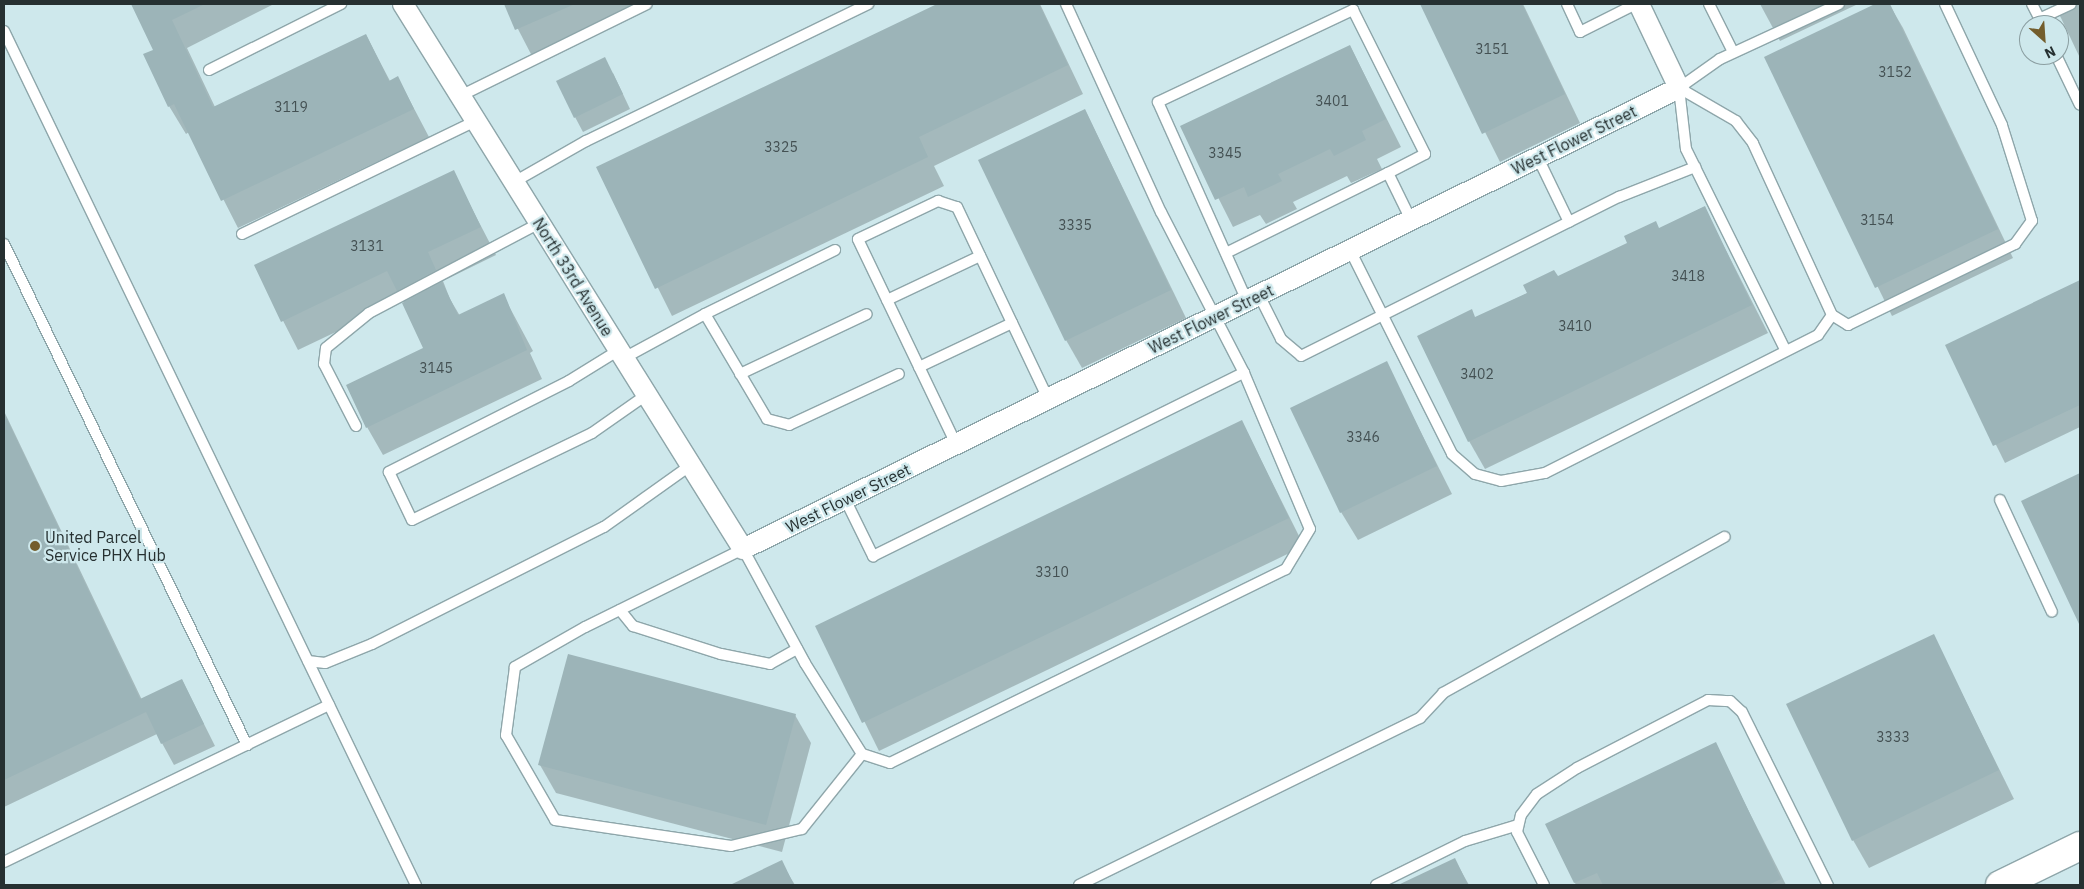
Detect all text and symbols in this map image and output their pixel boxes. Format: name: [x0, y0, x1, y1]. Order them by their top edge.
north arrow: [2019, 15, 2069, 65]
house number: 3151: [1475, 41, 1509, 57]
text: N: [2042, 42, 2059, 63]
house number: 3152: [1878, 64, 1912, 80]
house number: 3401: [1315, 93, 1349, 109]
house number: 3119: [274, 99, 308, 115]
street label: West Flower Street: [1508, 101, 1640, 179]
house number: 3325: [764, 139, 798, 155]
house number: 3345: [1208, 145, 1242, 161]
house number: 3154: [1860, 212, 1894, 228]
street label: North 33rd Avenue: [529, 214, 617, 340]
house number: 3335: [1058, 217, 1092, 233]
house number: 3131: [350, 238, 384, 254]
house number: 3418: [1671, 268, 1705, 284]
street label: West Flower Street: [1145, 280, 1277, 358]
house number: 3410: [1558, 318, 1592, 334]
house number: 3145: [419, 360, 453, 376]
house number: 3402: [1460, 366, 1494, 382]
house number: 3346: [1346, 429, 1380, 445]
street label: West Flower Street: [782, 459, 914, 537]
place label: United Parcel Service PHX Hub: [45, 527, 166, 565]
marker: United Parcel Service PHX Hub: [29, 540, 41, 552]
house number: 3310: [1035, 564, 1069, 580]
house number: 3333: [1876, 729, 1910, 745]

